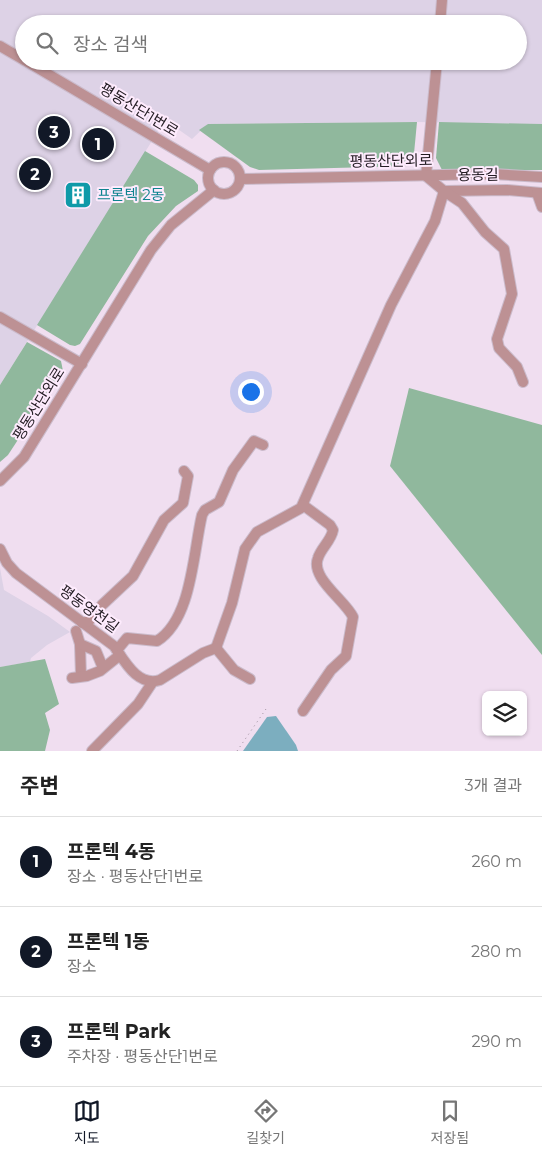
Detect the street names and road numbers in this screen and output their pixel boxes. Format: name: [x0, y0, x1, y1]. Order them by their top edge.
street label: 평동산단1번로: [97, 79, 182, 140]
street label: 평동산단외로: [349, 150, 433, 171]
street label: 용동길: [457, 165, 499, 184]
street label: 평동산단외로: [9, 364, 69, 444]
street label: 평동영천길: [56, 581, 123, 637]

